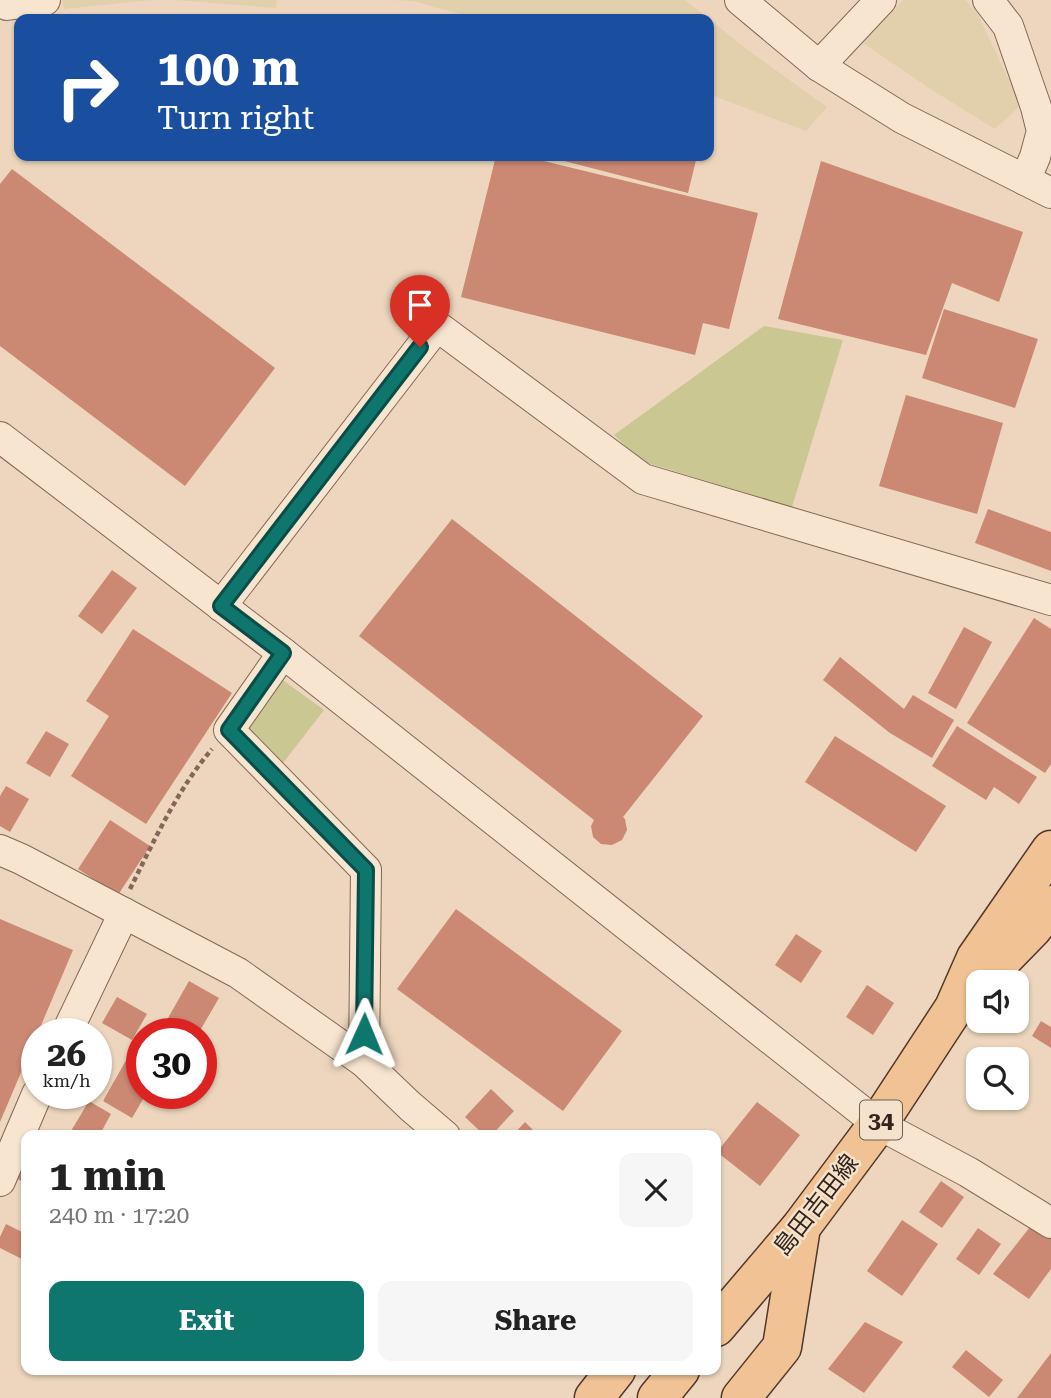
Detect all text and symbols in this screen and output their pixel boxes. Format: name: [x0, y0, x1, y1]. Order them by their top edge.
text: 100 m: [157, 40, 299, 97]
icon: right: [42, 42, 133, 133]
text: Turn right: [157, 99, 314, 137]
pin: [390, 275, 450, 347]
icon: arrive: [401, 286, 439, 324]
map controls: [966, 970, 1029, 1110]
button: sound: [966, 970, 1029, 1033]
position arrow: [327, 997, 401, 1071]
speed limit sign: 30: [126, 1018, 217, 1109]
text: 26: [47, 1034, 86, 1075]
button: search: [966, 1047, 1029, 1110]
text: km/h: [42, 1070, 91, 1091]
road number: 34: [860, 1100, 902, 1140]
street label: 島田吉田線: [768, 1149, 864, 1261]
text: 1 min: [49, 1151, 166, 1200]
button: close: [619, 1153, 693, 1227]
text: 240 m · 17:20: [49, 1202, 189, 1229]
button: Exit: [49, 1281, 364, 1361]
button: Share: [378, 1281, 693, 1361]

